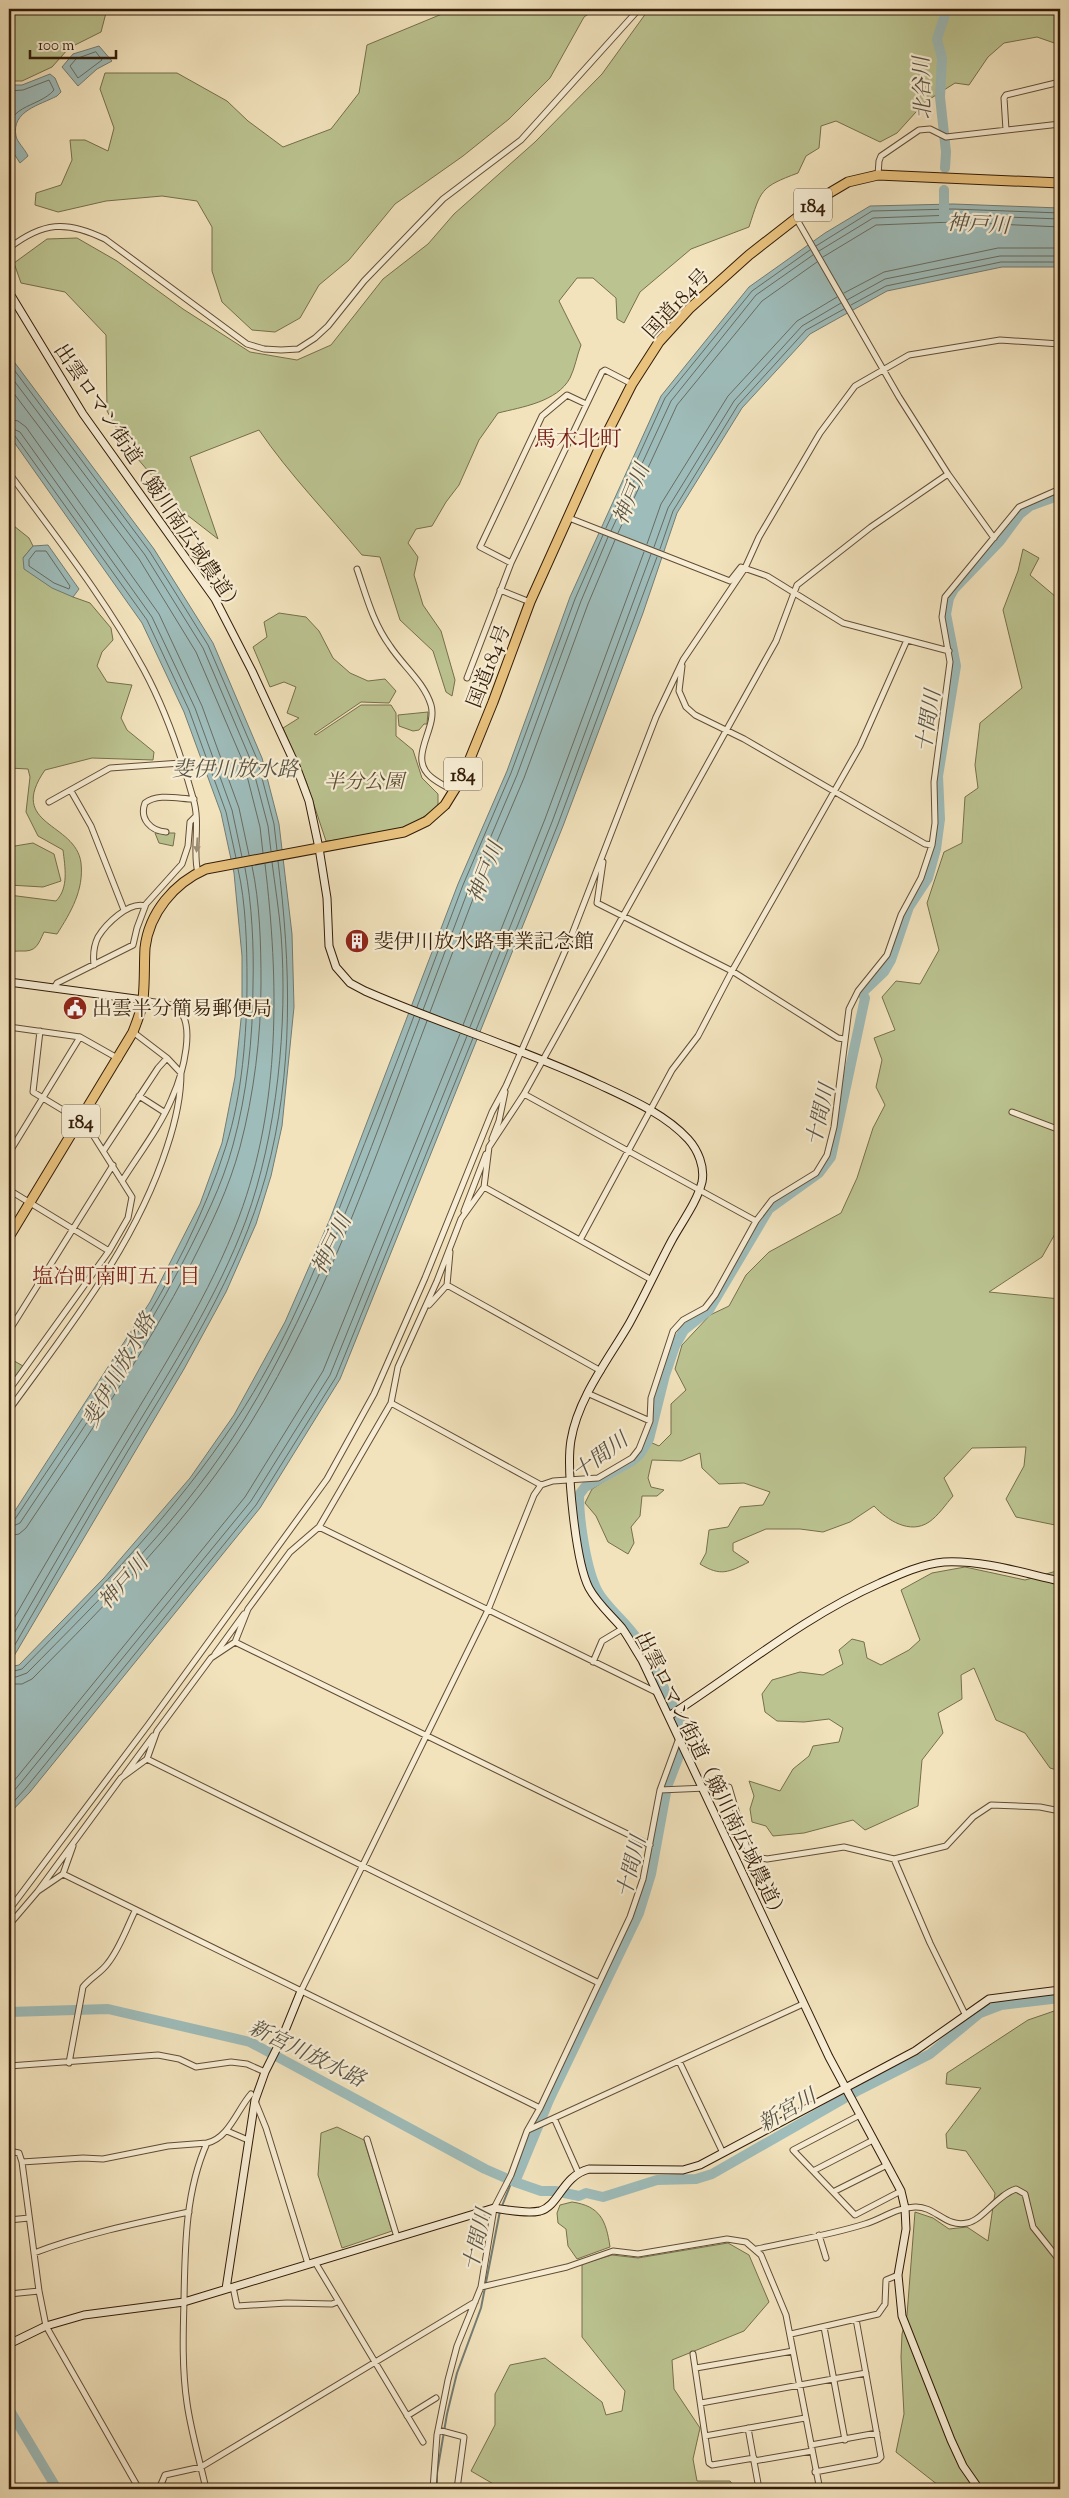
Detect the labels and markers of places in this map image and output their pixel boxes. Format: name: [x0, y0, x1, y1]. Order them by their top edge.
building icon: 斐伊川放水路事業記念館: [344, 928, 370, 954]
place label: 斐伊川放水路事業記念館: [374, 929, 594, 958]
public building icon: 出雲半分簡易郵便局: [62, 995, 88, 1021]
place label: 出雲半分簡易郵便局: [92, 996, 272, 1025]

